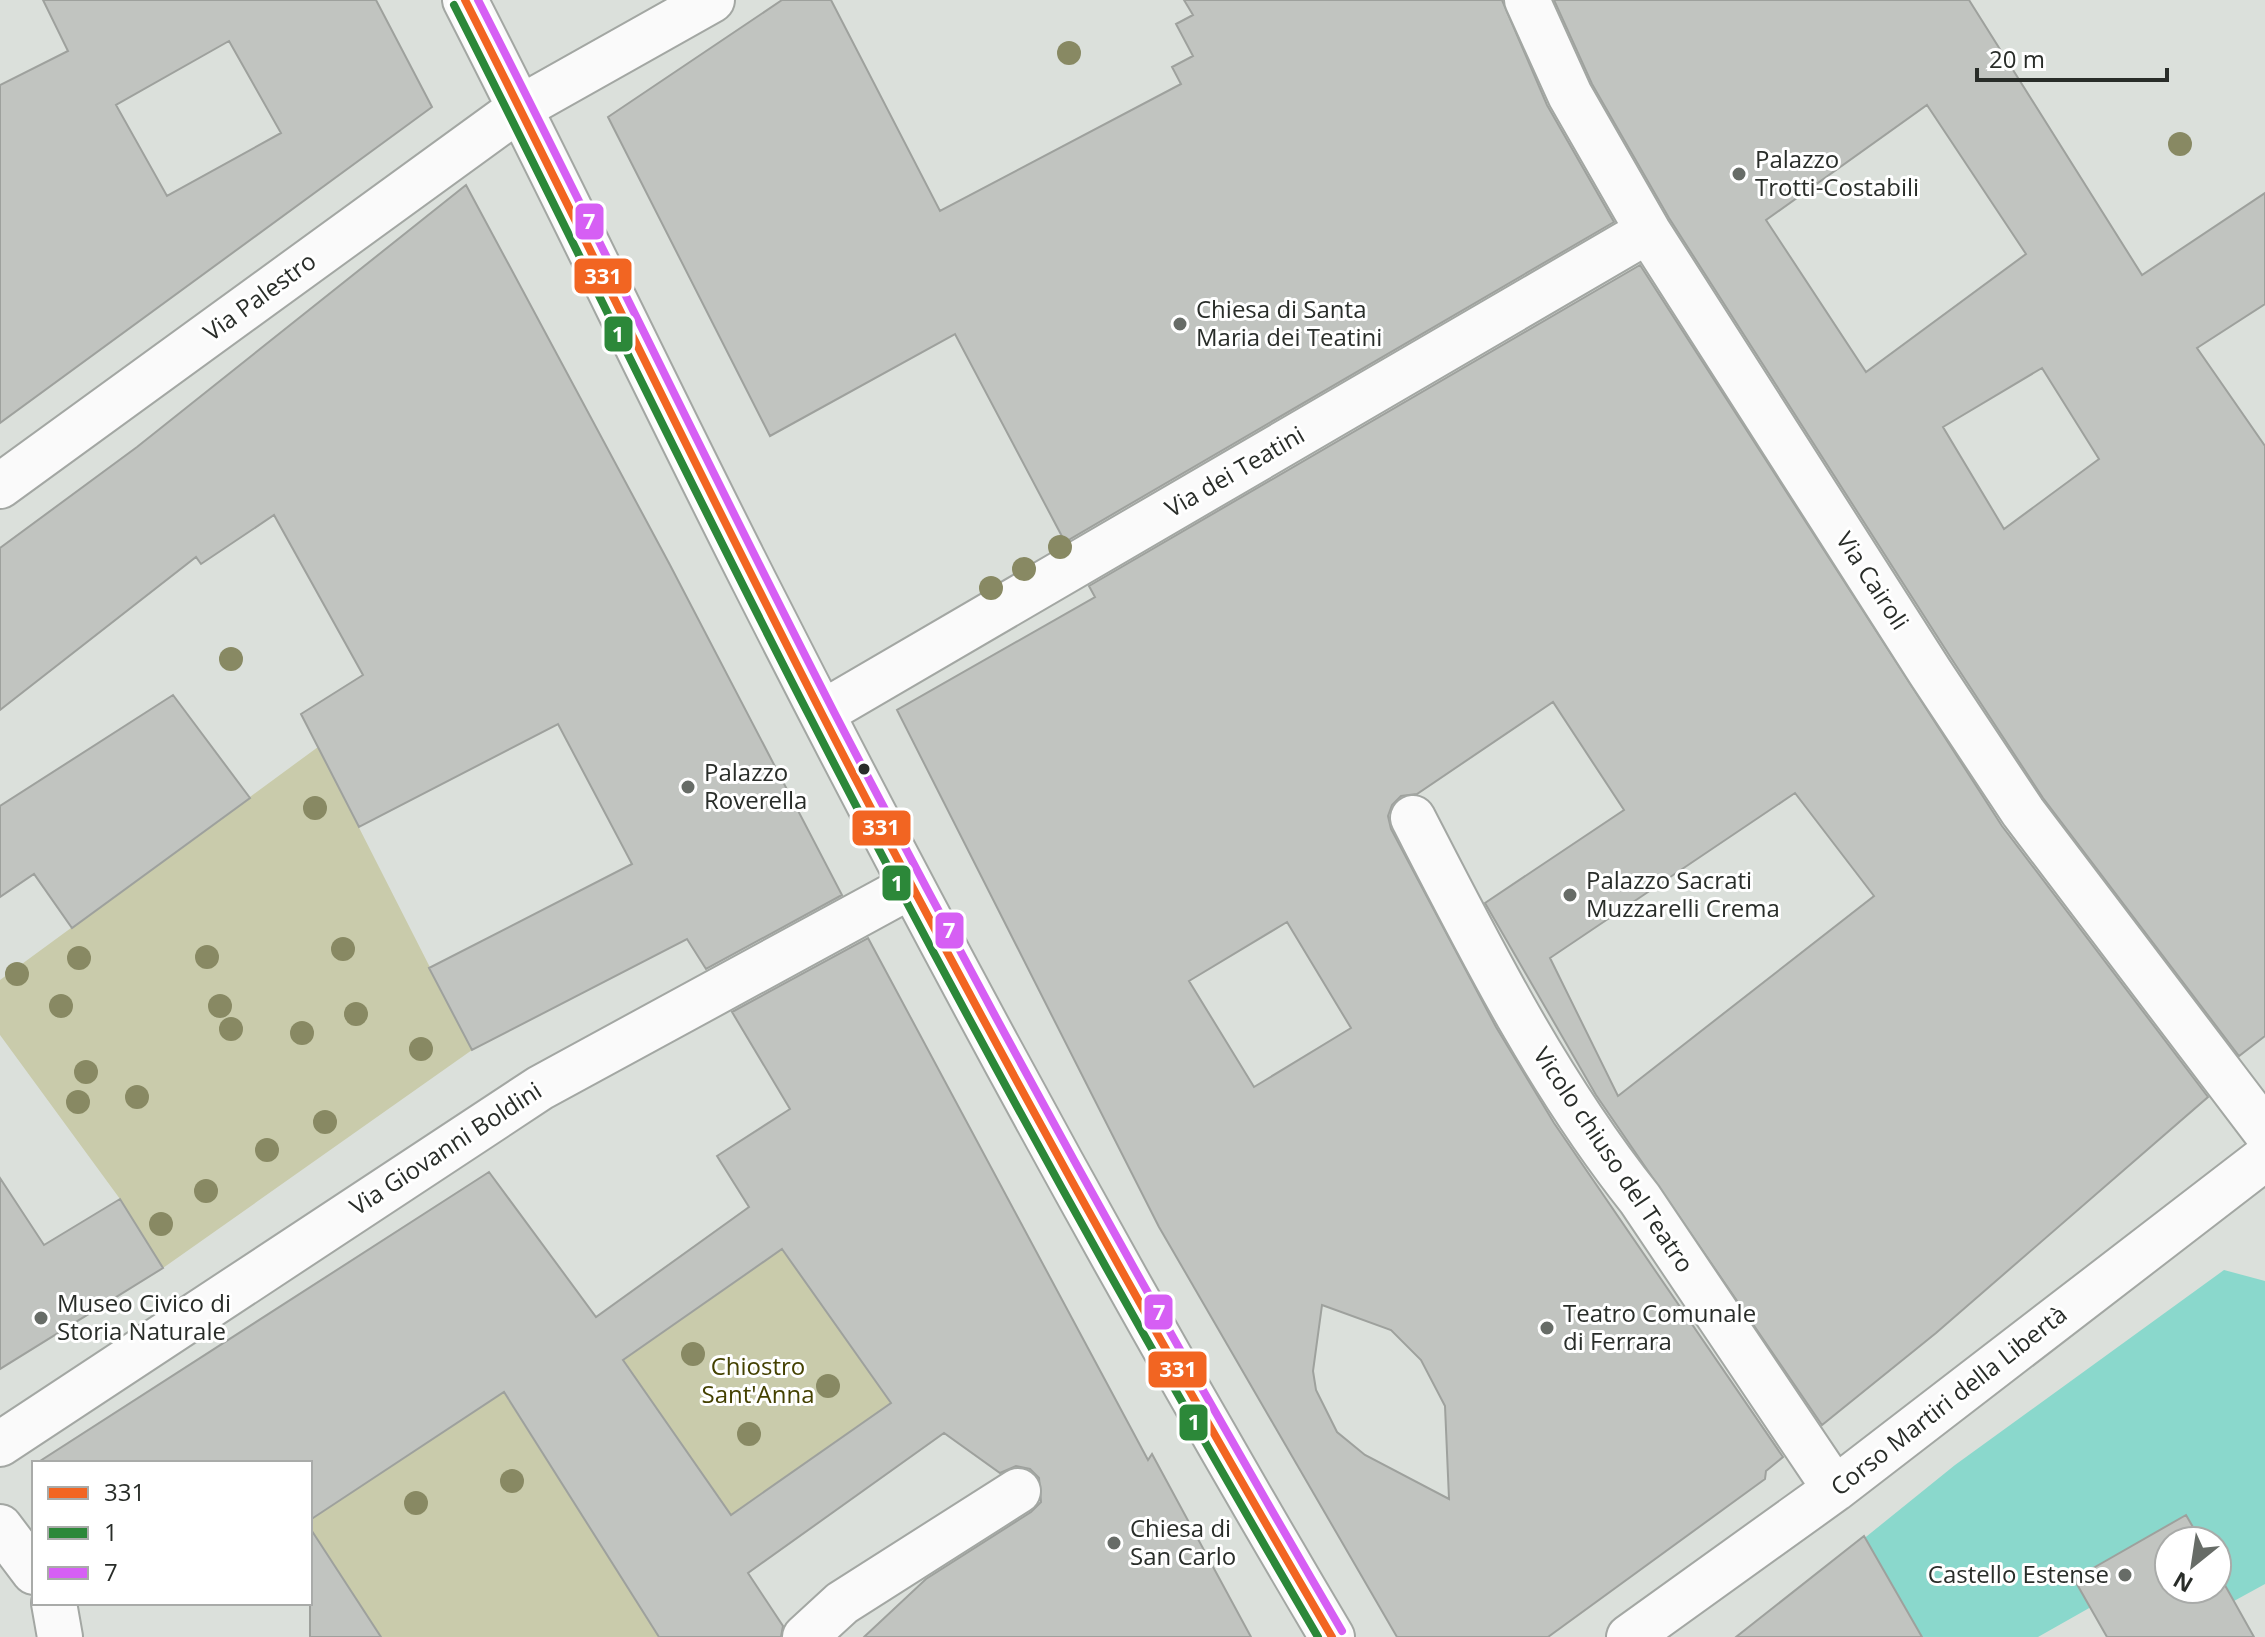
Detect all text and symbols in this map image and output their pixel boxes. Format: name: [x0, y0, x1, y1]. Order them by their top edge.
scale bar: [1977, 32, 2167, 82]
text: 20 m: [1989, 42, 2045, 75]
place label: Palazzo Trotti-Costabili: [1755, 142, 1919, 203]
marker: Palazzo Trotti-Costabili: [1730, 165, 1748, 183]
line badge: 7: [574, 202, 605, 241]
text: 7: [583, 205, 595, 235]
street label: Via Palestro: [196, 244, 322, 348]
line badge: 331: [573, 257, 633, 295]
text: 331: [584, 260, 622, 290]
place label: Chiesa di Santa Maria dei Teatini: [1196, 292, 1382, 353]
line badge: 1: [603, 315, 634, 353]
marker: Chiesa di Santa Maria dei Teatini: [1171, 315, 1189, 333]
text: 1: [612, 318, 624, 348]
street label: Via dei Teatini: [1159, 417, 1310, 524]
street label: Via Cairoli: [1829, 525, 1917, 636]
place label: Palazzo Roverella: [704, 755, 807, 816]
unlabelled marker: [856, 761, 872, 777]
marker: Palazzo Roverella: [679, 778, 697, 796]
line badge: 331: [851, 809, 912, 847]
text: 331: [862, 811, 900, 841]
place label: Palazzo Sacrati Muzzarelli Crema: [1586, 863, 1780, 924]
line badge: 1: [881, 864, 912, 902]
text: 1: [891, 867, 903, 897]
marker: Palazzo Sacrati Muzzarelli Crema: [1561, 886, 1579, 904]
line badge: 7: [934, 911, 965, 950]
text: 7: [943, 914, 955, 944]
street label: Vicolo chiuso del Teatro: [1526, 1040, 1702, 1278]
street label: Via Giovanni Boldini: [343, 1073, 547, 1222]
place label: Museo Civico di Storia Naturale: [57, 1286, 231, 1347]
line badge: 7: [1143, 1293, 1174, 1331]
text: 7: [1153, 1296, 1165, 1326]
place label: Teatro Comunale di Ferrara: [1563, 1296, 1756, 1357]
street label: Corso Martiri della Libertà: [1823, 1297, 2073, 1502]
marker: Museo Civico di Storia Naturale: [32, 1309, 50, 1327]
marker: Teatro Comunale di Ferrara: [1538, 1319, 1556, 1337]
park label: Chiostro Sant'Anna: [702, 1349, 814, 1410]
line badge: 331: [1147, 1350, 1208, 1389]
text: 331: [1159, 1353, 1197, 1383]
line badge: 1: [1178, 1403, 1209, 1442]
text: 1: [1188, 1406, 1200, 1436]
legend: [32, 1461, 312, 1605]
text: 331: [104, 1475, 145, 1508]
place label: Chiesa di San Carlo: [1130, 1511, 1236, 1572]
text: 1: [104, 1515, 118, 1548]
north arrow: [2153, 1525, 2233, 1605]
marker: Chiesa di San Carlo: [1105, 1534, 1123, 1552]
text: 7: [104, 1555, 118, 1588]
place label: Castello Estense: [1928, 1557, 2109, 1590]
marker: Castello Estense: [2116, 1566, 2134, 1584]
text: N: [2167, 1566, 2198, 1601]

